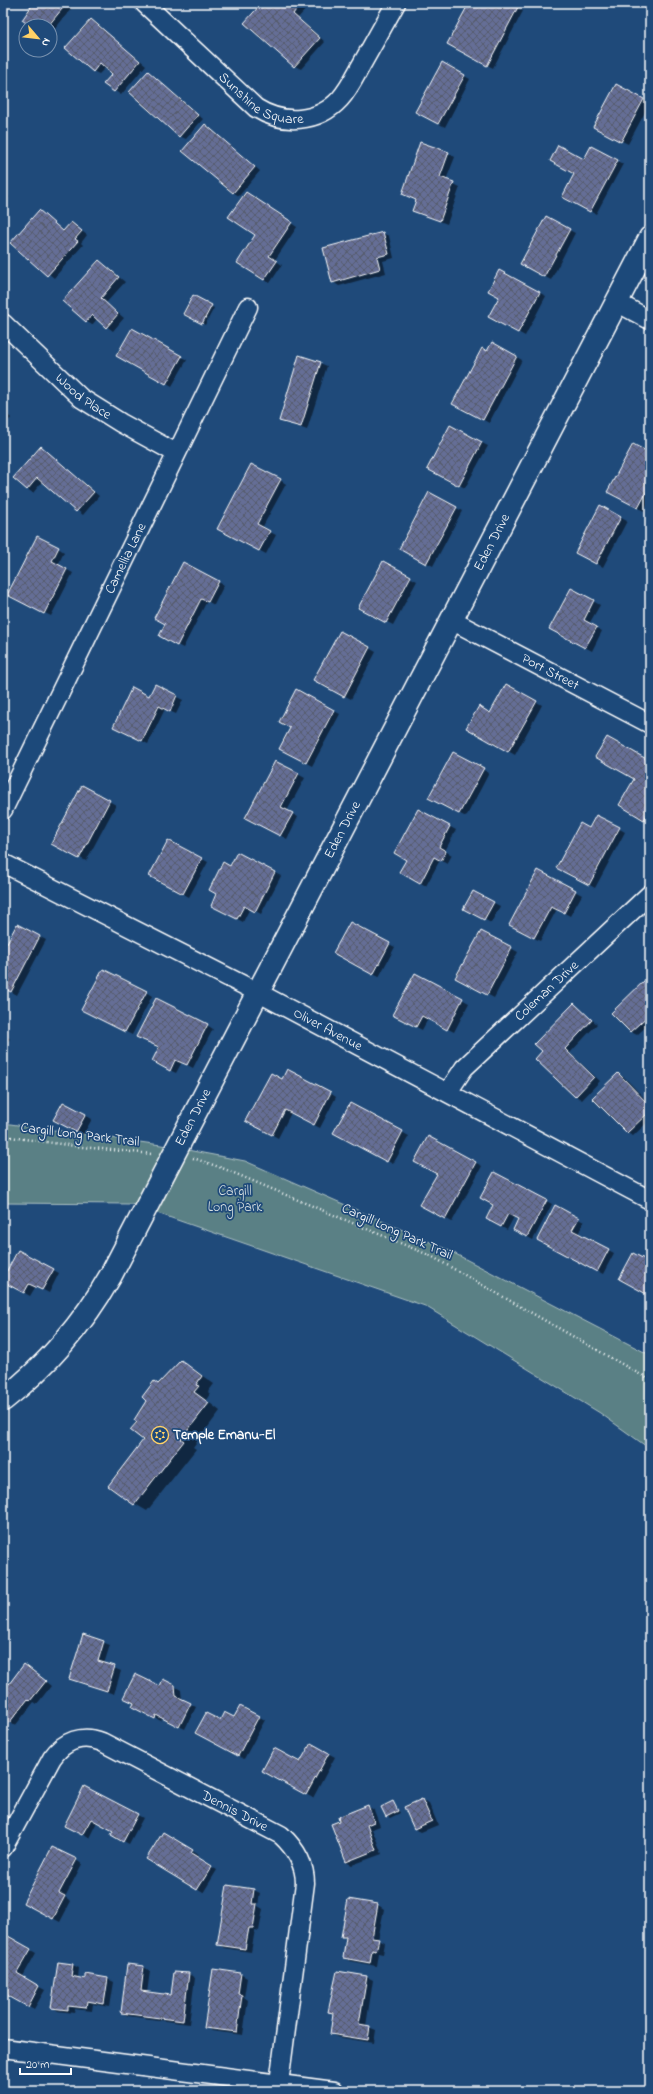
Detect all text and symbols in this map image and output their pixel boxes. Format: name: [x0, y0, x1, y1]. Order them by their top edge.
north arrow: [18, 18, 58, 58]
text: N: [37, 35, 55, 49]
street label: Sunshine Square: [213, 67, 305, 130]
street label: Wood Place: [50, 368, 116, 425]
street label: Eden Drive: [468, 509, 516, 575]
street label: Camellia Lane: [99, 519, 152, 597]
street label: Port Street: [518, 648, 583, 696]
street label: Eden Drive: [319, 797, 366, 862]
street label: Coleman Drive: [510, 955, 584, 1026]
street label: Oliver Avenue: [289, 1002, 367, 1057]
street label: Eden Drive: [169, 1084, 217, 1150]
street label: Cargill Long Park Trail: [19, 1117, 141, 1154]
park label: Cargill Long Park: [208, 1181, 263, 1219]
street label: Cargill Long Park Trail: [338, 1198, 456, 1267]
synagogue icon: Temple Emanu-El: [150, 1425, 170, 1445]
place label: Temple Emanu-El: [173, 1425, 276, 1446]
street label: Dennis Drive: [197, 1784, 272, 1837]
scale bar: [20, 2050, 71, 2076]
text: 20 m: [26, 2056, 49, 2074]

